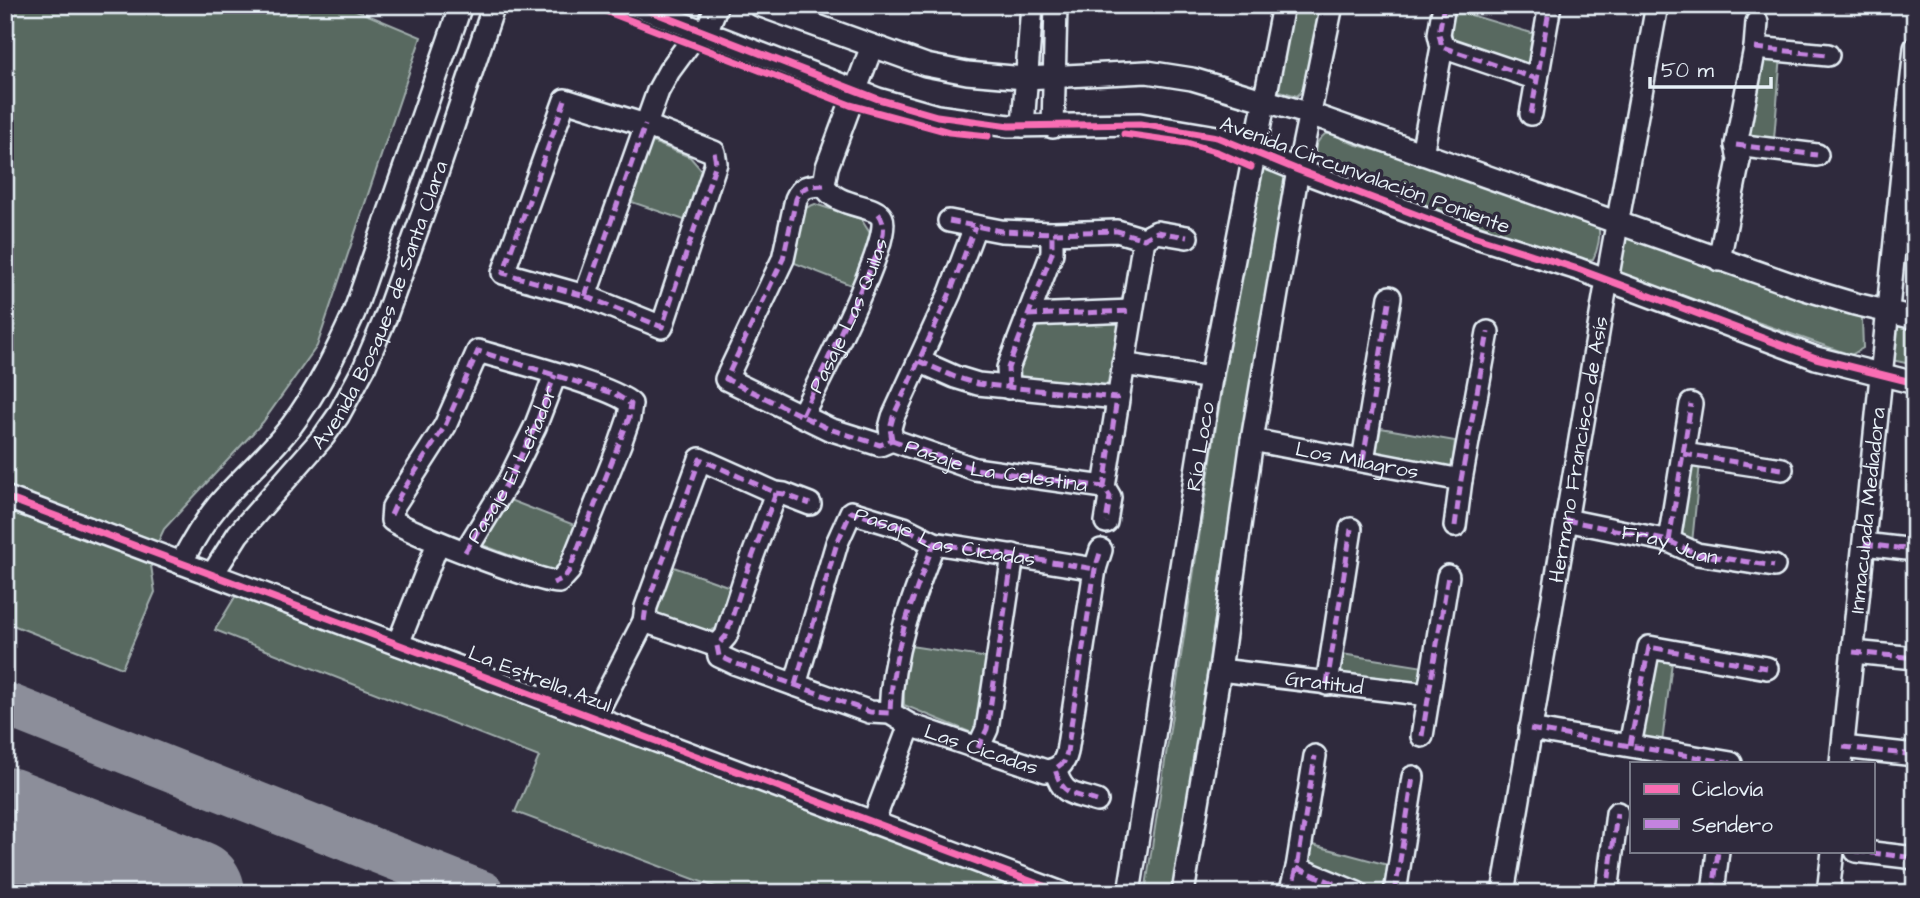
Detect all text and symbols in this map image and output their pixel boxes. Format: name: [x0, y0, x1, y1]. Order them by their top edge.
scale bar: [1650, 46, 1771, 90]
text: 50 m: [1661, 56, 1715, 85]
street label: Avenida Circunvalación Poniente: [1216, 109, 1514, 241]
street label: Avenida Bosques de Santa Clara: [304, 157, 455, 455]
street label: Pasaje Las Quilas: [801, 235, 895, 398]
street label: Hermano Francisco de Asís: [1541, 314, 1615, 585]
street label: Pasaje El Leñador: [459, 381, 564, 549]
street label: Río Loco: [1179, 400, 1221, 493]
street label: Inmaculada Mediadora: [1842, 406, 1892, 615]
street label: Pasaje La Celestina: [901, 431, 1090, 499]
street label: Los Milagros: [1293, 434, 1421, 486]
street label: Pasaje Las Cicadas: [851, 499, 1038, 574]
street label: Fray Juan: [1619, 517, 1720, 572]
street label: La Estrella Azul: [464, 638, 616, 720]
street label: Gratitud: [1284, 663, 1365, 702]
street label: Las Cicadas: [921, 716, 1042, 782]
legend: [1630, 762, 1874, 852]
text: Ciclovía: [1692, 775, 1764, 804]
text: Sendero: [1692, 811, 1773, 840]

